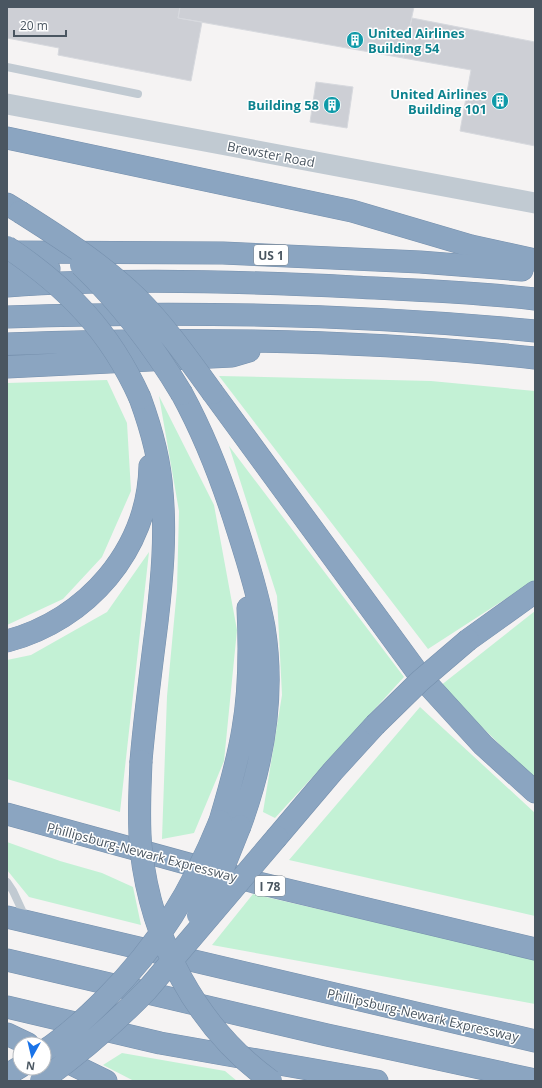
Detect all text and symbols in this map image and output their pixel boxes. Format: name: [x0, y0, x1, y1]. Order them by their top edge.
scale bar: [14, 12, 66, 38]
text: 20 m: [20, 17, 48, 34]
place label: United Airlines Building 54: [368, 24, 465, 57]
building icon: United Airlines Building 54: [345, 30, 365, 50]
place label: United Airlines Building 101: [390, 85, 487, 118]
building icon: United Airlines Building 101: [490, 91, 510, 111]
building icon: Building 58: [322, 95, 342, 115]
place label: Building 58: [247, 96, 319, 114]
street label: Brewster Road: [226, 137, 316, 171]
road number: US 1: [254, 245, 288, 265]
street label: Phillipsburg-Newark Expressway: [45, 818, 240, 886]
road number: I 78: [255, 876, 285, 896]
street label: Phillipsburg-Newark Expressway: [325, 984, 521, 1046]
north arrow: [12, 1036, 52, 1076]
text: N: [25, 1058, 36, 1074]

